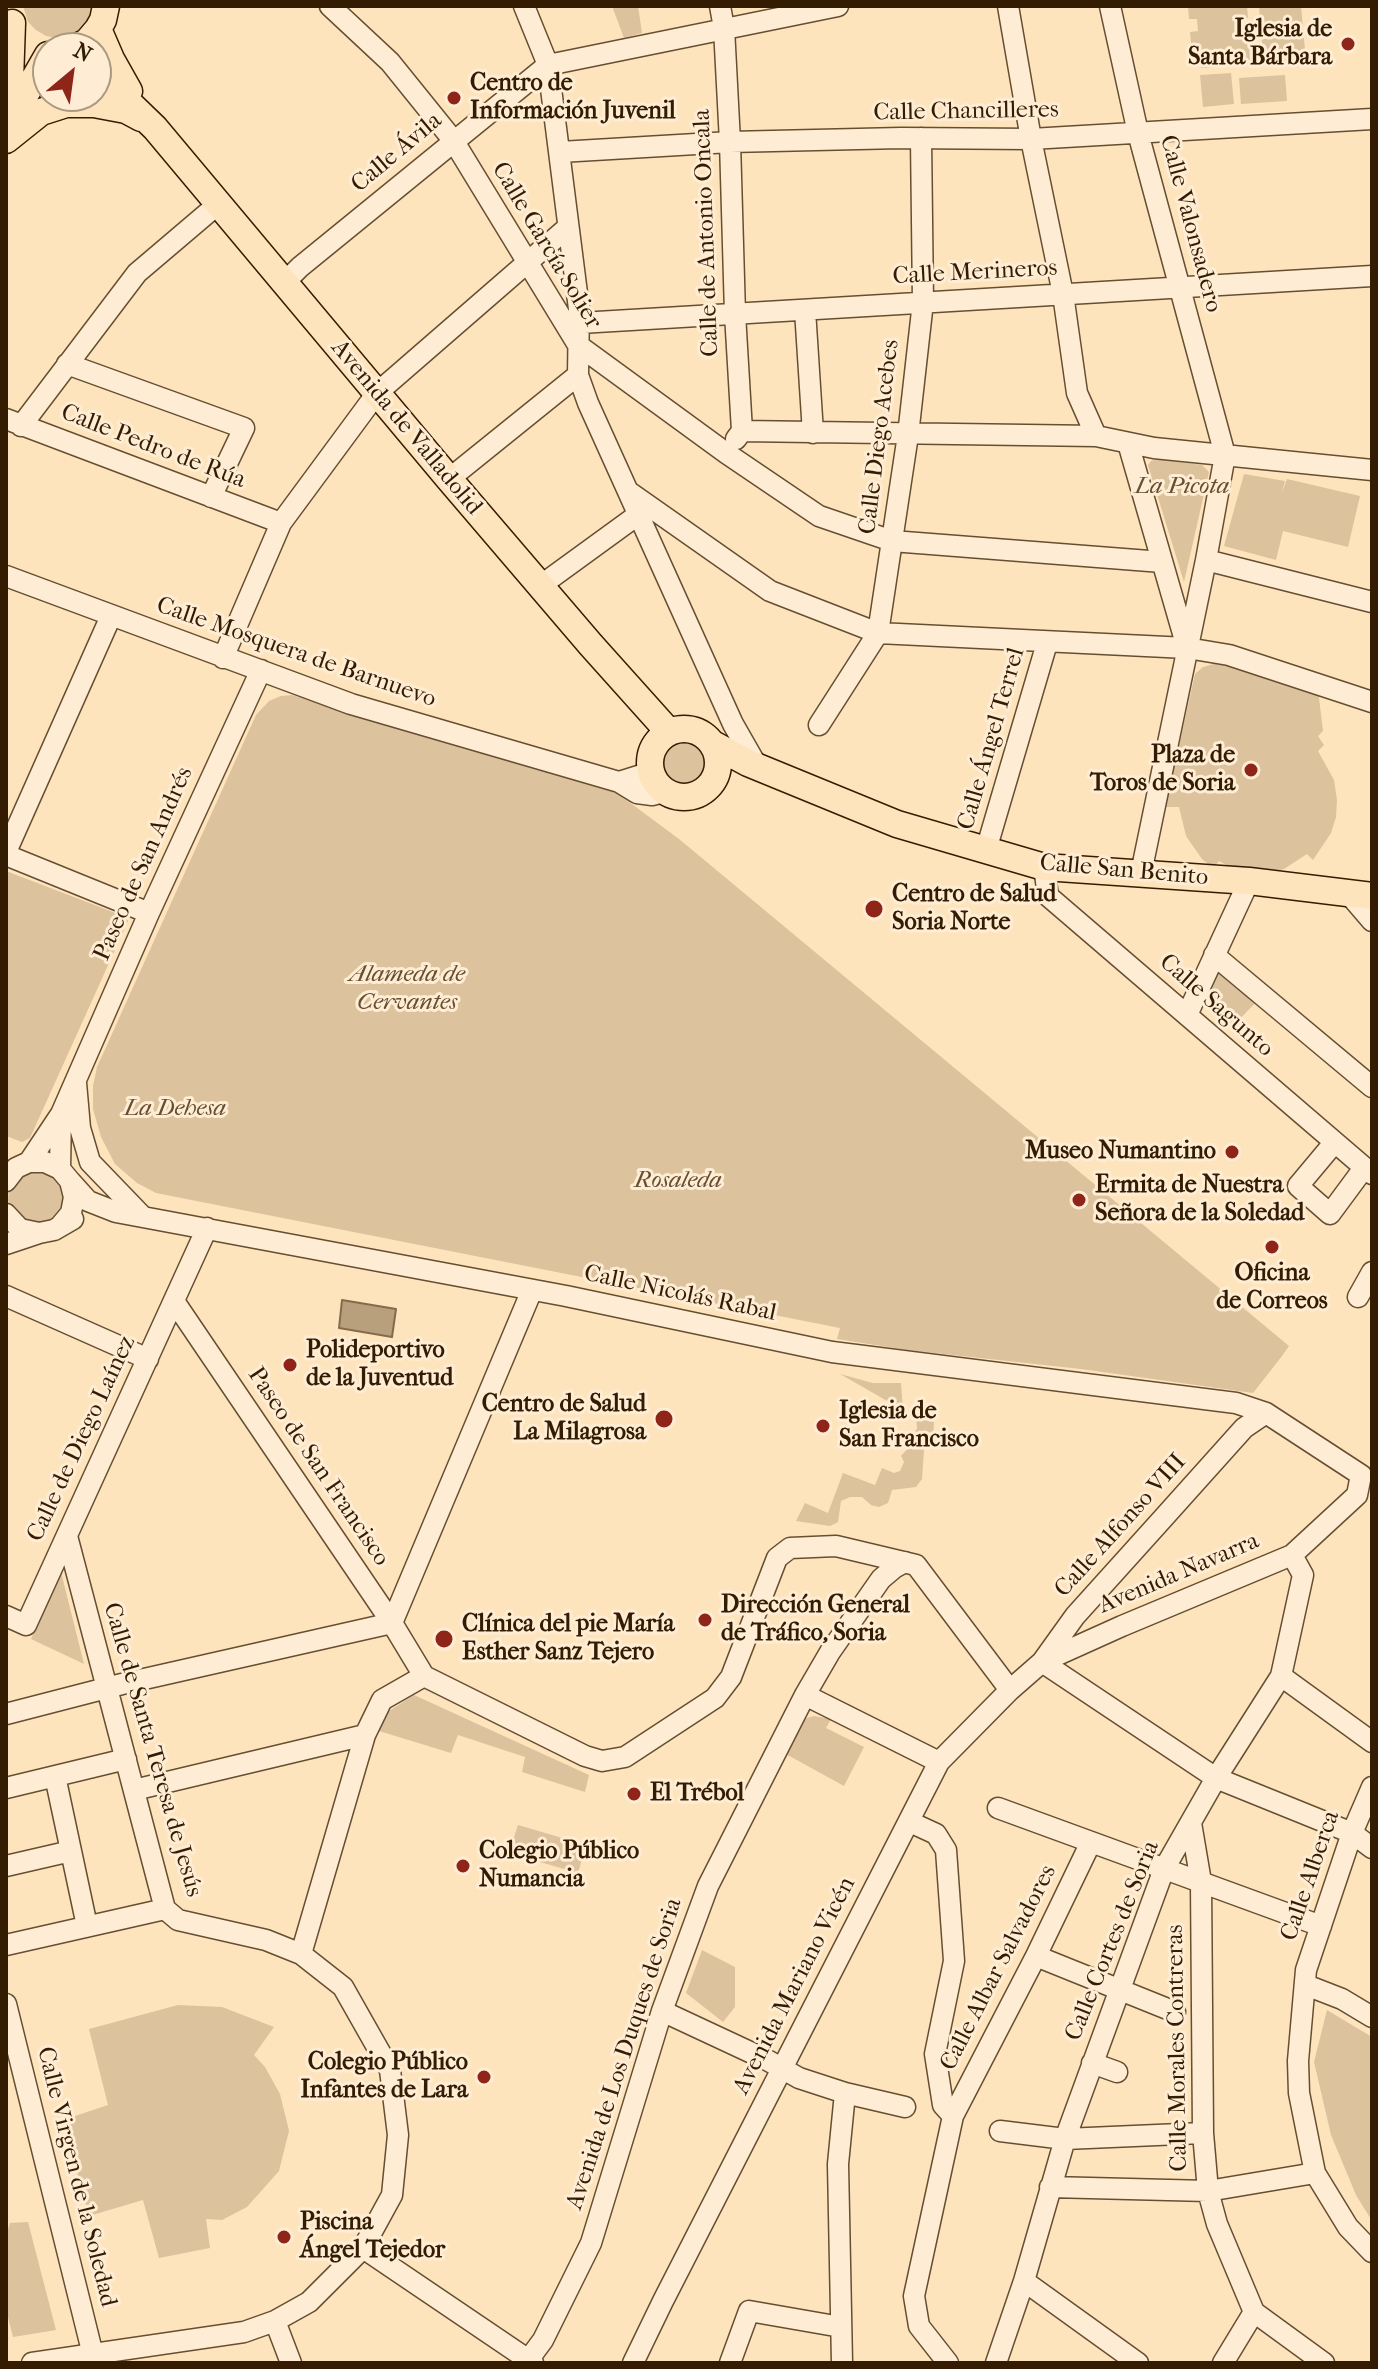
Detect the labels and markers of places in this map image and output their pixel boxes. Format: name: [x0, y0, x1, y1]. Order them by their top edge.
place label: Iglesia de Santa Bárbara: [1188, 16, 1332, 72]
marker: Iglesia de Santa Bárbara: [1339, 35, 1357, 53]
place label: Centro de Información Juvenil: [470, 70, 676, 126]
marker: Centro de Información Juvenil: [445, 89, 463, 107]
place label: Plaza de Toros de Soria: [1090, 742, 1235, 798]
marker: Plaza de Toros de Soria: [1242, 761, 1260, 779]
place label: Centro de Salud Soria Norte: [892, 881, 1056, 937]
marker: Centro de Salud Soria Norte: [863, 898, 885, 920]
place label: Museo Numantino: [1025, 1138, 1216, 1166]
marker: Museo Numantino: [1223, 1143, 1241, 1161]
place label: Ermita de Nuestra Señora de la Soledad: [1095, 1172, 1304, 1228]
marker: Ermita de Nuestra Señora de la Soledad: [1070, 1191, 1088, 1209]
marker: Oficina de Correos: [1263, 1238, 1281, 1256]
place label: Oficina de Correos: [1216, 1260, 1328, 1316]
place label: Polideportivo de la Juventud: [306, 1337, 453, 1393]
marker: Polideportivo de la Juventud: [281, 1356, 299, 1374]
place label: Centro de Salud La Milagrosa: [482, 1391, 646, 1447]
place label: Iglesia de San Francisco: [839, 1398, 979, 1454]
marker: Centro de Salud La Milagrosa: [653, 1408, 675, 1430]
marker: Iglesia de San Francisco: [814, 1417, 832, 1435]
place label: Dirección General de Tráfico, Soria: [721, 1592, 910, 1648]
place label: Clínica del pie María Esther Sanz Tejero: [462, 1611, 674, 1667]
marker: Dirección General de Tráfico, Soria: [696, 1611, 714, 1629]
marker: Clínica del pie María Esther Sanz Tejero: [433, 1628, 455, 1650]
place label: El Trébol: [650, 1780, 744, 1808]
marker: El Trébol: [625, 1785, 643, 1803]
place label: Colegio Público Numancia: [479, 1838, 639, 1894]
marker: Colegio Público Numancia: [454, 1857, 472, 1875]
place label: Colegio Público Infantes de Lara: [300, 2049, 468, 2105]
marker: Colegio Público Infantes de Lara: [475, 2068, 493, 2086]
place label: Piscina Ángel Tejedor: [300, 2209, 445, 2265]
marker: Piscina Ángel Tejedor: [275, 2228, 293, 2246]

